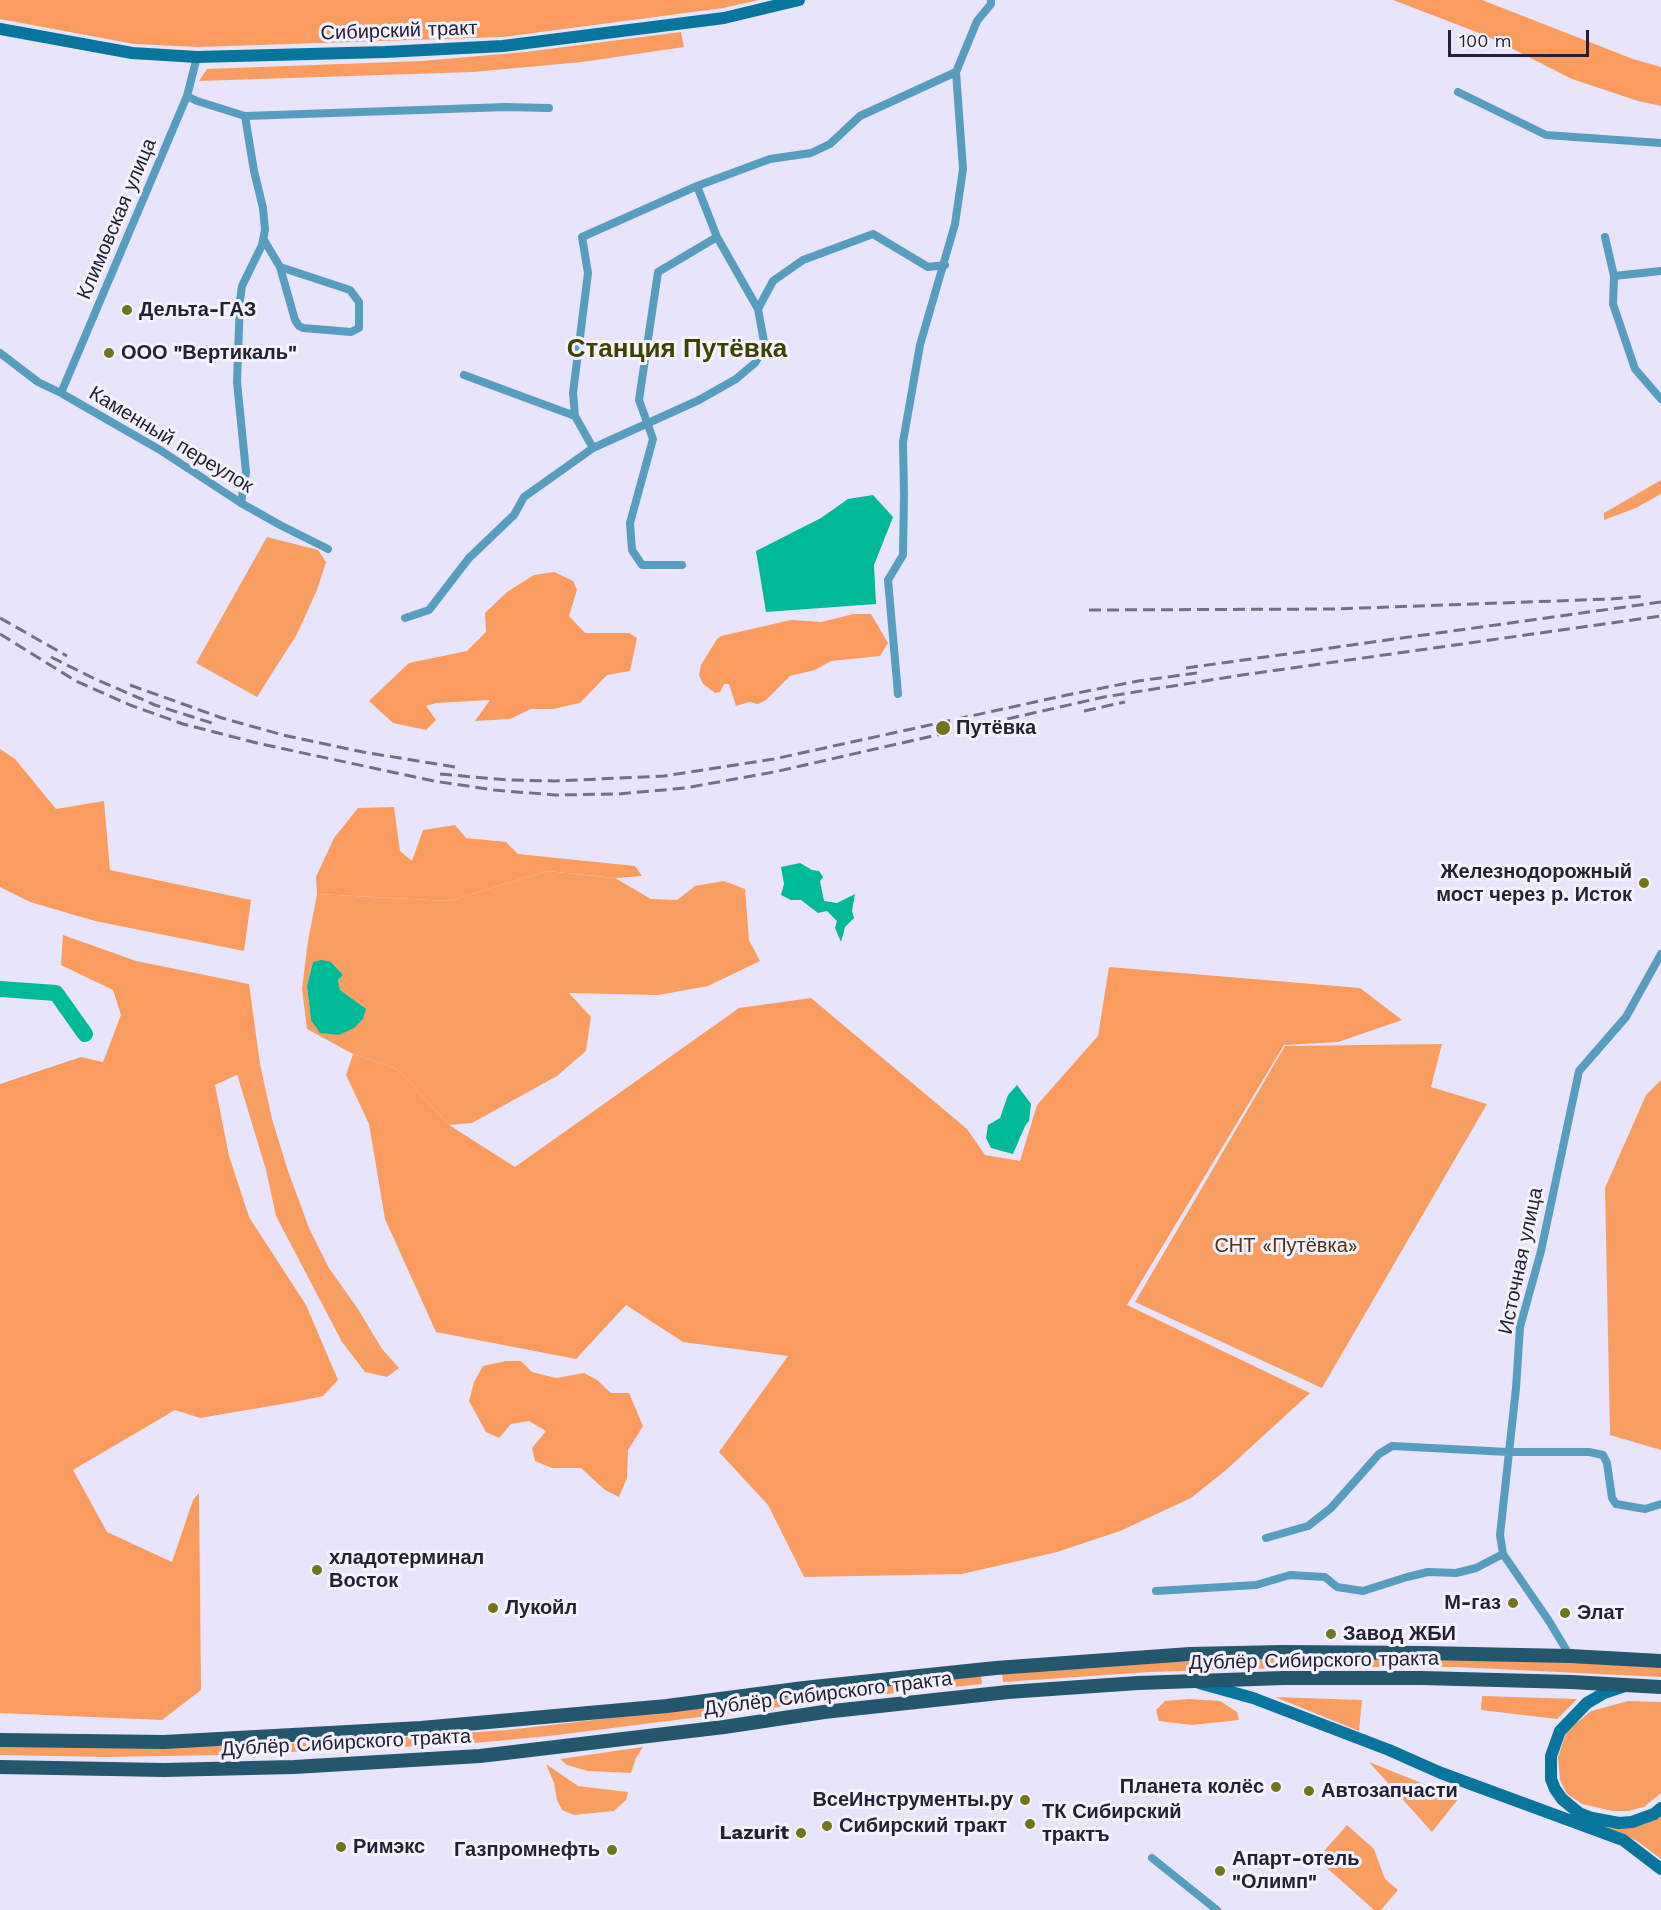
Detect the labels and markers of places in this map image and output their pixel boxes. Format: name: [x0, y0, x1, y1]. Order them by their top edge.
place label: Дельта-ГАЗ: [139, 298, 256, 322]
marker: Дельта-ГАЗ: [120, 303, 134, 317]
place label: ООО "Вертикаль": [121, 341, 297, 365]
marker: ООО "Вертикаль": [102, 346, 116, 360]
place label: Путёвка: [956, 716, 1036, 740]
marker: Путёвка: [934, 719, 952, 737]
place label: Железнодорожный мост через р. Исток: [1436, 860, 1632, 907]
marker: Железнодорожный мост через р. Исток: [1637, 876, 1651, 890]
place label: хладотерминал Восток: [329, 1546, 484, 1593]
marker: хладотерминал Восток: [310, 1563, 324, 1577]
place label: М-газ: [1444, 1591, 1501, 1615]
place label: Лукойл: [505, 1596, 577, 1620]
marker: М-газ: [1506, 1596, 1520, 1610]
marker: Лукойл: [486, 1601, 500, 1615]
place label: Элат: [1577, 1601, 1624, 1625]
marker: Элат: [1558, 1606, 1572, 1620]
place label: Завод ЖБИ: [1343, 1622, 1456, 1646]
marker: Завод ЖБИ: [1324, 1627, 1338, 1641]
place label: Планета колёс: [1120, 1775, 1264, 1799]
place label: Автозапчасти: [1321, 1779, 1458, 1803]
marker: Планета колёс: [1269, 1780, 1283, 1794]
marker: Автозапчасти: [1302, 1784, 1316, 1798]
place label: ВсеИнструменты.ру: [812, 1788, 1013, 1812]
marker: ВсеИнструменты.ру: [1018, 1793, 1032, 1807]
place label: ТК Сибирский трактъ: [1042, 1800, 1181, 1847]
place label: Сибирский тракт: [839, 1814, 1007, 1838]
marker: ТК Сибирский трактъ: [1023, 1817, 1037, 1831]
marker: Сибирский тракт: [820, 1819, 834, 1833]
place label: Lazurit: [720, 1821, 789, 1845]
marker: Lazurit: [794, 1826, 808, 1840]
place label: Римэкс: [353, 1835, 425, 1859]
place label: Газпромнефть: [454, 1838, 600, 1862]
marker: Римэкс: [334, 1840, 348, 1854]
marker: Газпромнефть: [605, 1843, 619, 1857]
place label: Апарт-отель "Олимп": [1232, 1847, 1360, 1894]
marker: Апарт-отель "Олимп": [1213, 1864, 1227, 1878]

